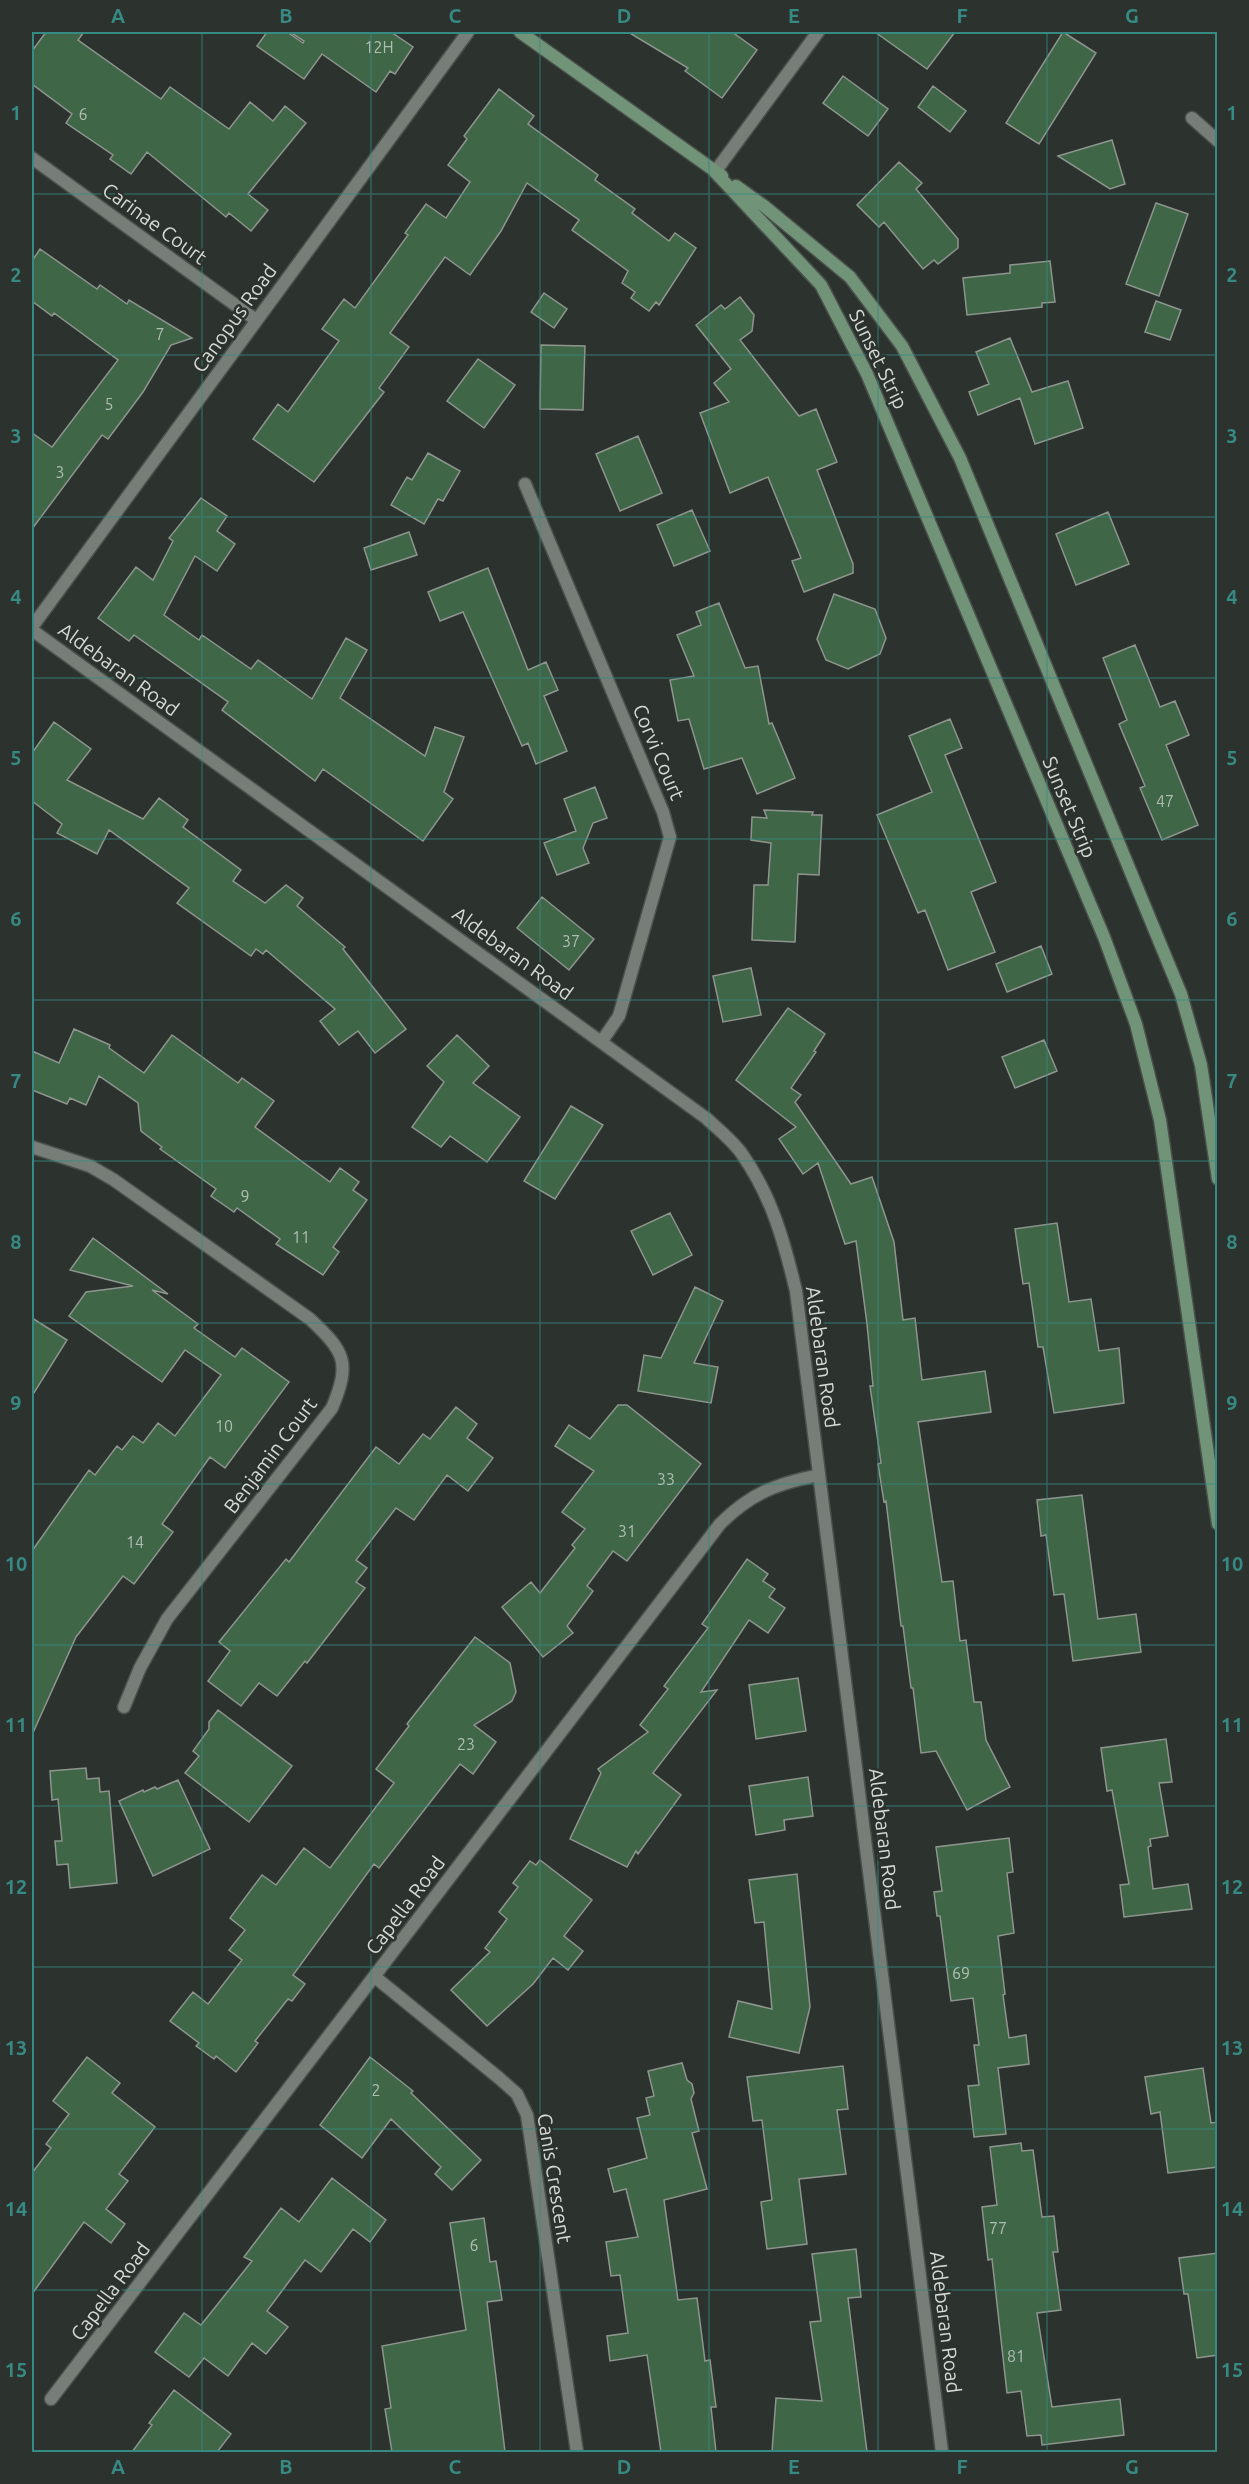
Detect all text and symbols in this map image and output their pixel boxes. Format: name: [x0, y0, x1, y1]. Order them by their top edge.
text: A: [111, 4, 125, 27]
text: B: [279, 4, 293, 27]
text: C: [449, 4, 462, 27]
text: D: [617, 4, 631, 27]
text: E: [788, 4, 800, 27]
text: F: [956, 4, 968, 27]
text: G: [1125, 4, 1139, 27]
house number: 12H: [364, 38, 394, 56]
text: 1: [10, 101, 22, 124]
text: 1: [1226, 101, 1238, 124]
house number: 6: [78, 105, 88, 123]
street label: Carinae Court: [98, 178, 212, 269]
street label: Canopus Road: [187, 259, 281, 377]
text: 2: [10, 263, 22, 286]
text: 2: [1226, 263, 1238, 286]
street label: Sunset Strip: [845, 305, 913, 413]
house number: 7: [155, 325, 165, 343]
house number: 5: [104, 395, 114, 413]
text: 3: [10, 424, 22, 447]
text: 3: [1226, 424, 1238, 447]
house number: 3: [55, 463, 65, 481]
text: 4: [10, 585, 22, 608]
text: 4: [1226, 585, 1238, 608]
street label: Aldebaran Road: [54, 618, 184, 720]
street label: Corvi Court: [628, 701, 690, 804]
text: 5: [10, 746, 22, 769]
text: 5: [1226, 746, 1238, 769]
street label: Sunset Strip: [1038, 753, 1102, 861]
house number: 47: [1156, 792, 1174, 810]
street label: Aldebaran Road: [448, 902, 578, 1004]
text: 6: [10, 907, 22, 930]
text: 6: [1226, 907, 1238, 930]
house number: 37: [562, 932, 580, 950]
text: 7: [10, 1069, 22, 1092]
text: 7: [1226, 1069, 1238, 1092]
house number: 9: [240, 1187, 250, 1205]
house number: 11: [292, 1228, 310, 1246]
text: 8: [10, 1230, 22, 1253]
text: 8: [1226, 1230, 1238, 1253]
street label: Aldebaran Road: [802, 1285, 844, 1429]
text: 9: [10, 1391, 22, 1414]
text: 9: [1226, 1391, 1238, 1414]
street label: Benjamin Court: [219, 1392, 321, 1518]
house number: 10: [215, 1417, 233, 1435]
house number: 33: [657, 1470, 675, 1488]
house number: 31: [618, 1522, 636, 1540]
house number: 14: [126, 1533, 144, 1551]
text: 10: [5, 1552, 27, 1575]
text: 10: [1221, 1552, 1243, 1575]
text: 11: [5, 1713, 27, 1736]
text: 11: [1221, 1713, 1243, 1736]
house number: 23: [457, 1735, 475, 1753]
street label: Aldebaran Road: [865, 1767, 905, 1911]
street label: Capella Road: [361, 1851, 449, 1959]
text: 12: [5, 1875, 27, 1898]
text: 12: [1221, 1875, 1243, 1898]
house number: 69: [952, 1964, 970, 1982]
text: 13: [5, 2036, 27, 2059]
text: 13: [1221, 2036, 1243, 2059]
house number: 2: [371, 2081, 381, 2099]
street label: Canis Crescent: [533, 2111, 577, 2245]
text: 14: [5, 2197, 27, 2220]
text: 14: [1221, 2197, 1243, 2220]
house number: 77: [989, 2219, 1007, 2237]
house number: 6: [469, 2236, 479, 2254]
street label: Capella Road: [66, 2237, 154, 2345]
street label: Aldebaran Road: [926, 2250, 966, 2394]
house number: 81: [1007, 2347, 1025, 2365]
text: 15: [5, 2358, 27, 2381]
text: 15: [1221, 2358, 1243, 2381]
text: A: [111, 2455, 125, 2478]
text: B: [279, 2455, 293, 2478]
text: C: [449, 2455, 462, 2478]
text: D: [617, 2455, 631, 2478]
text: E: [788, 2455, 800, 2478]
text: F: [956, 2455, 968, 2478]
text: G: [1125, 2455, 1139, 2478]

